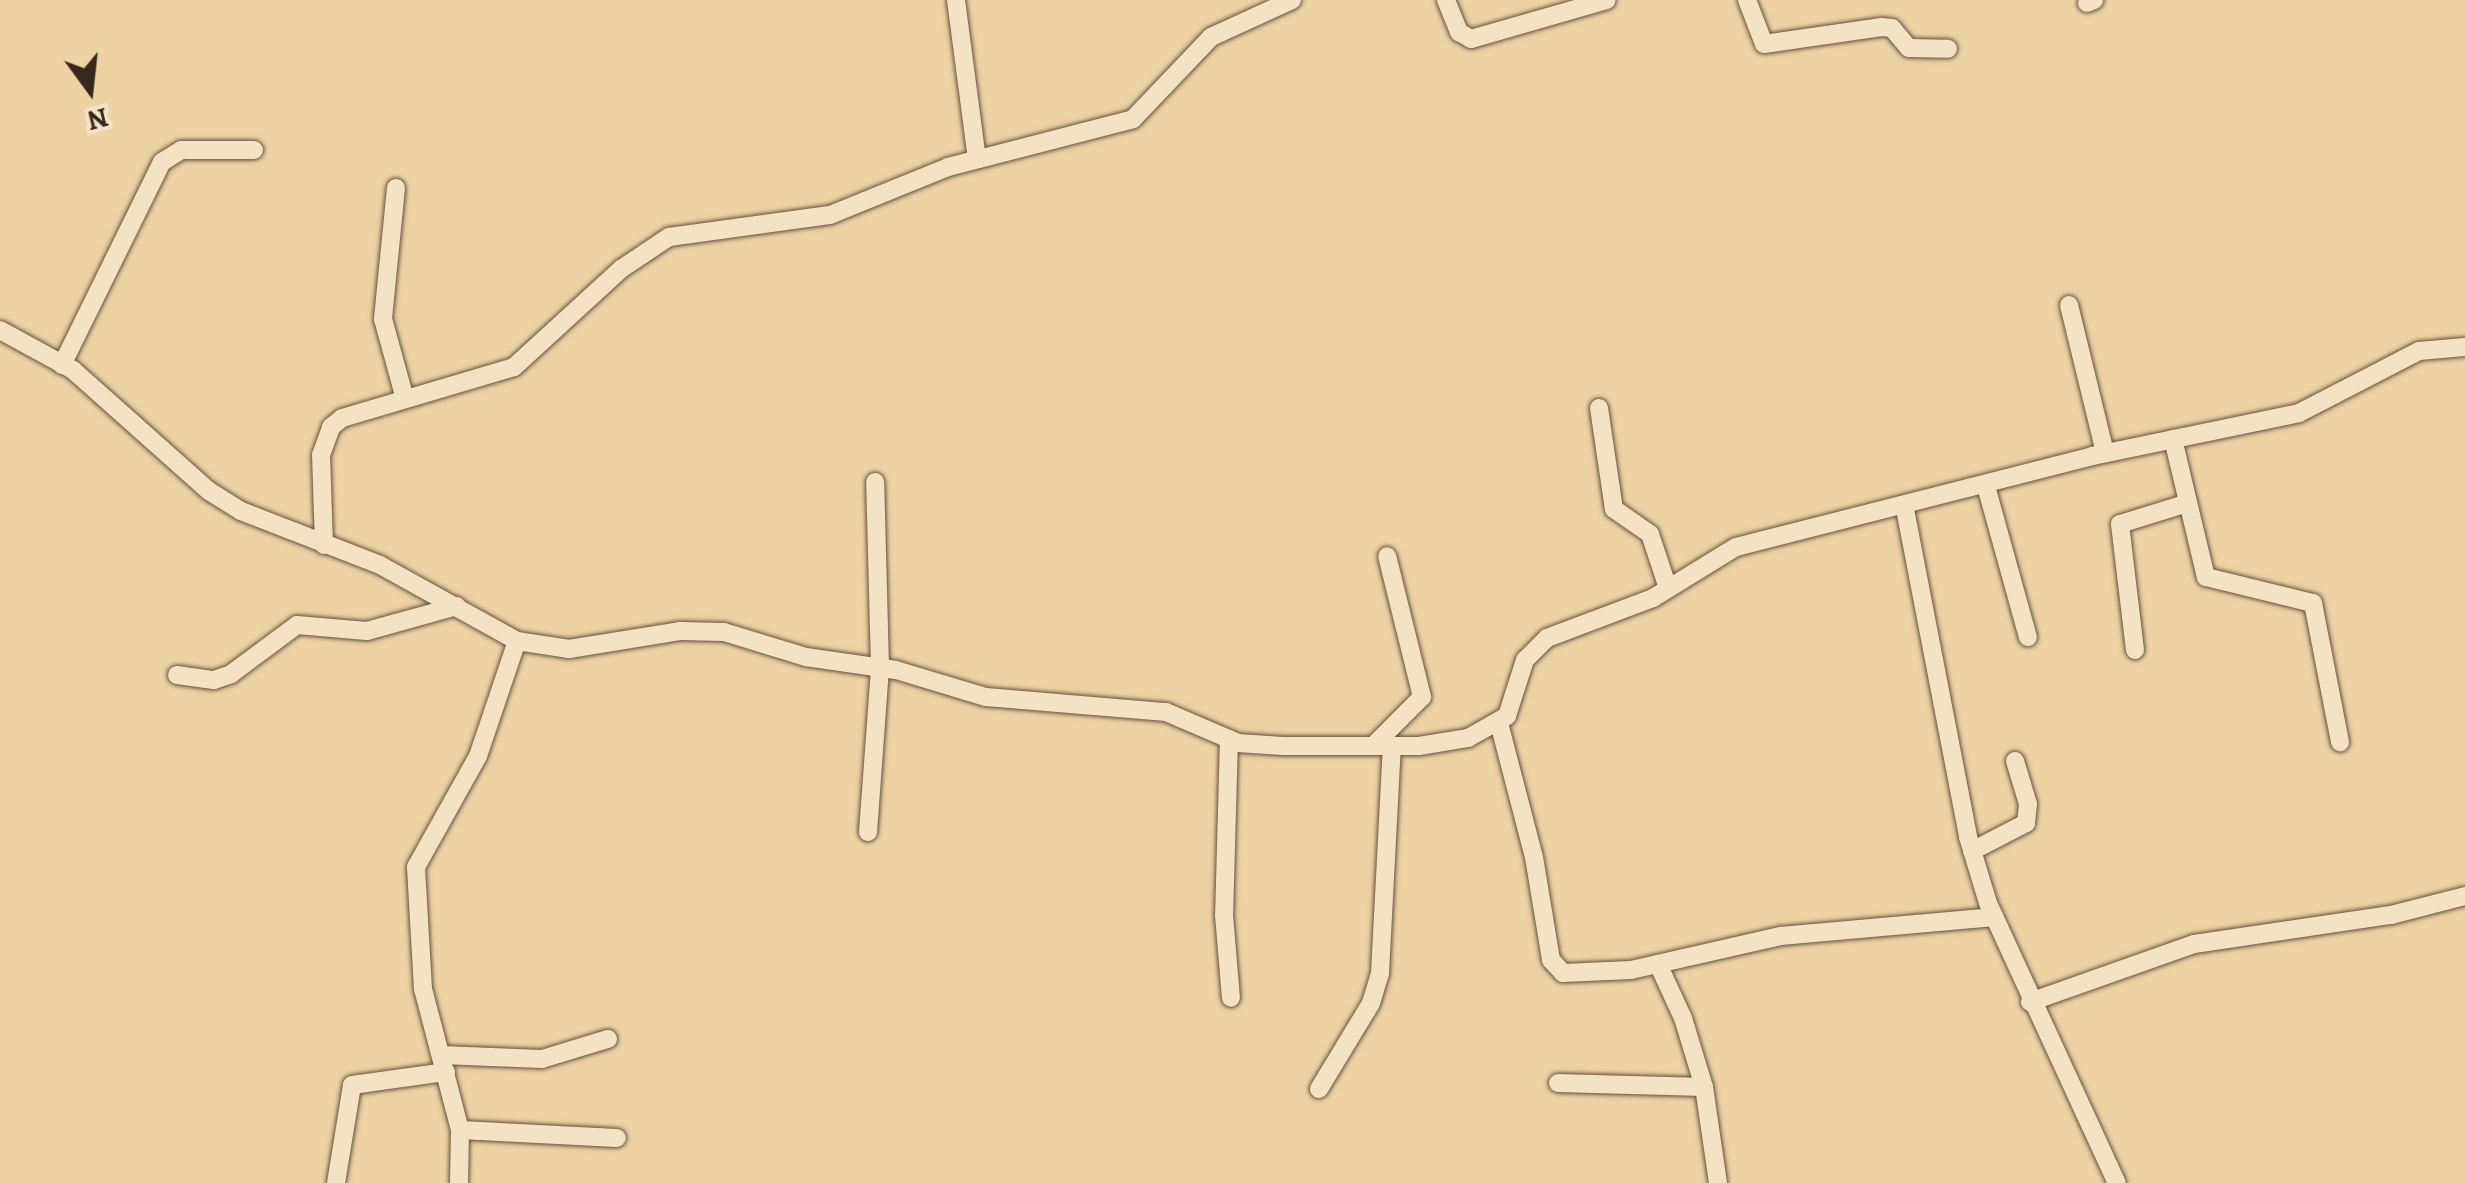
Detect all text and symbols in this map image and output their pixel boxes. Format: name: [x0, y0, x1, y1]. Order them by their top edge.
north arrow: [40, 40, 140, 140]
text: N: [83, 98, 113, 140]

